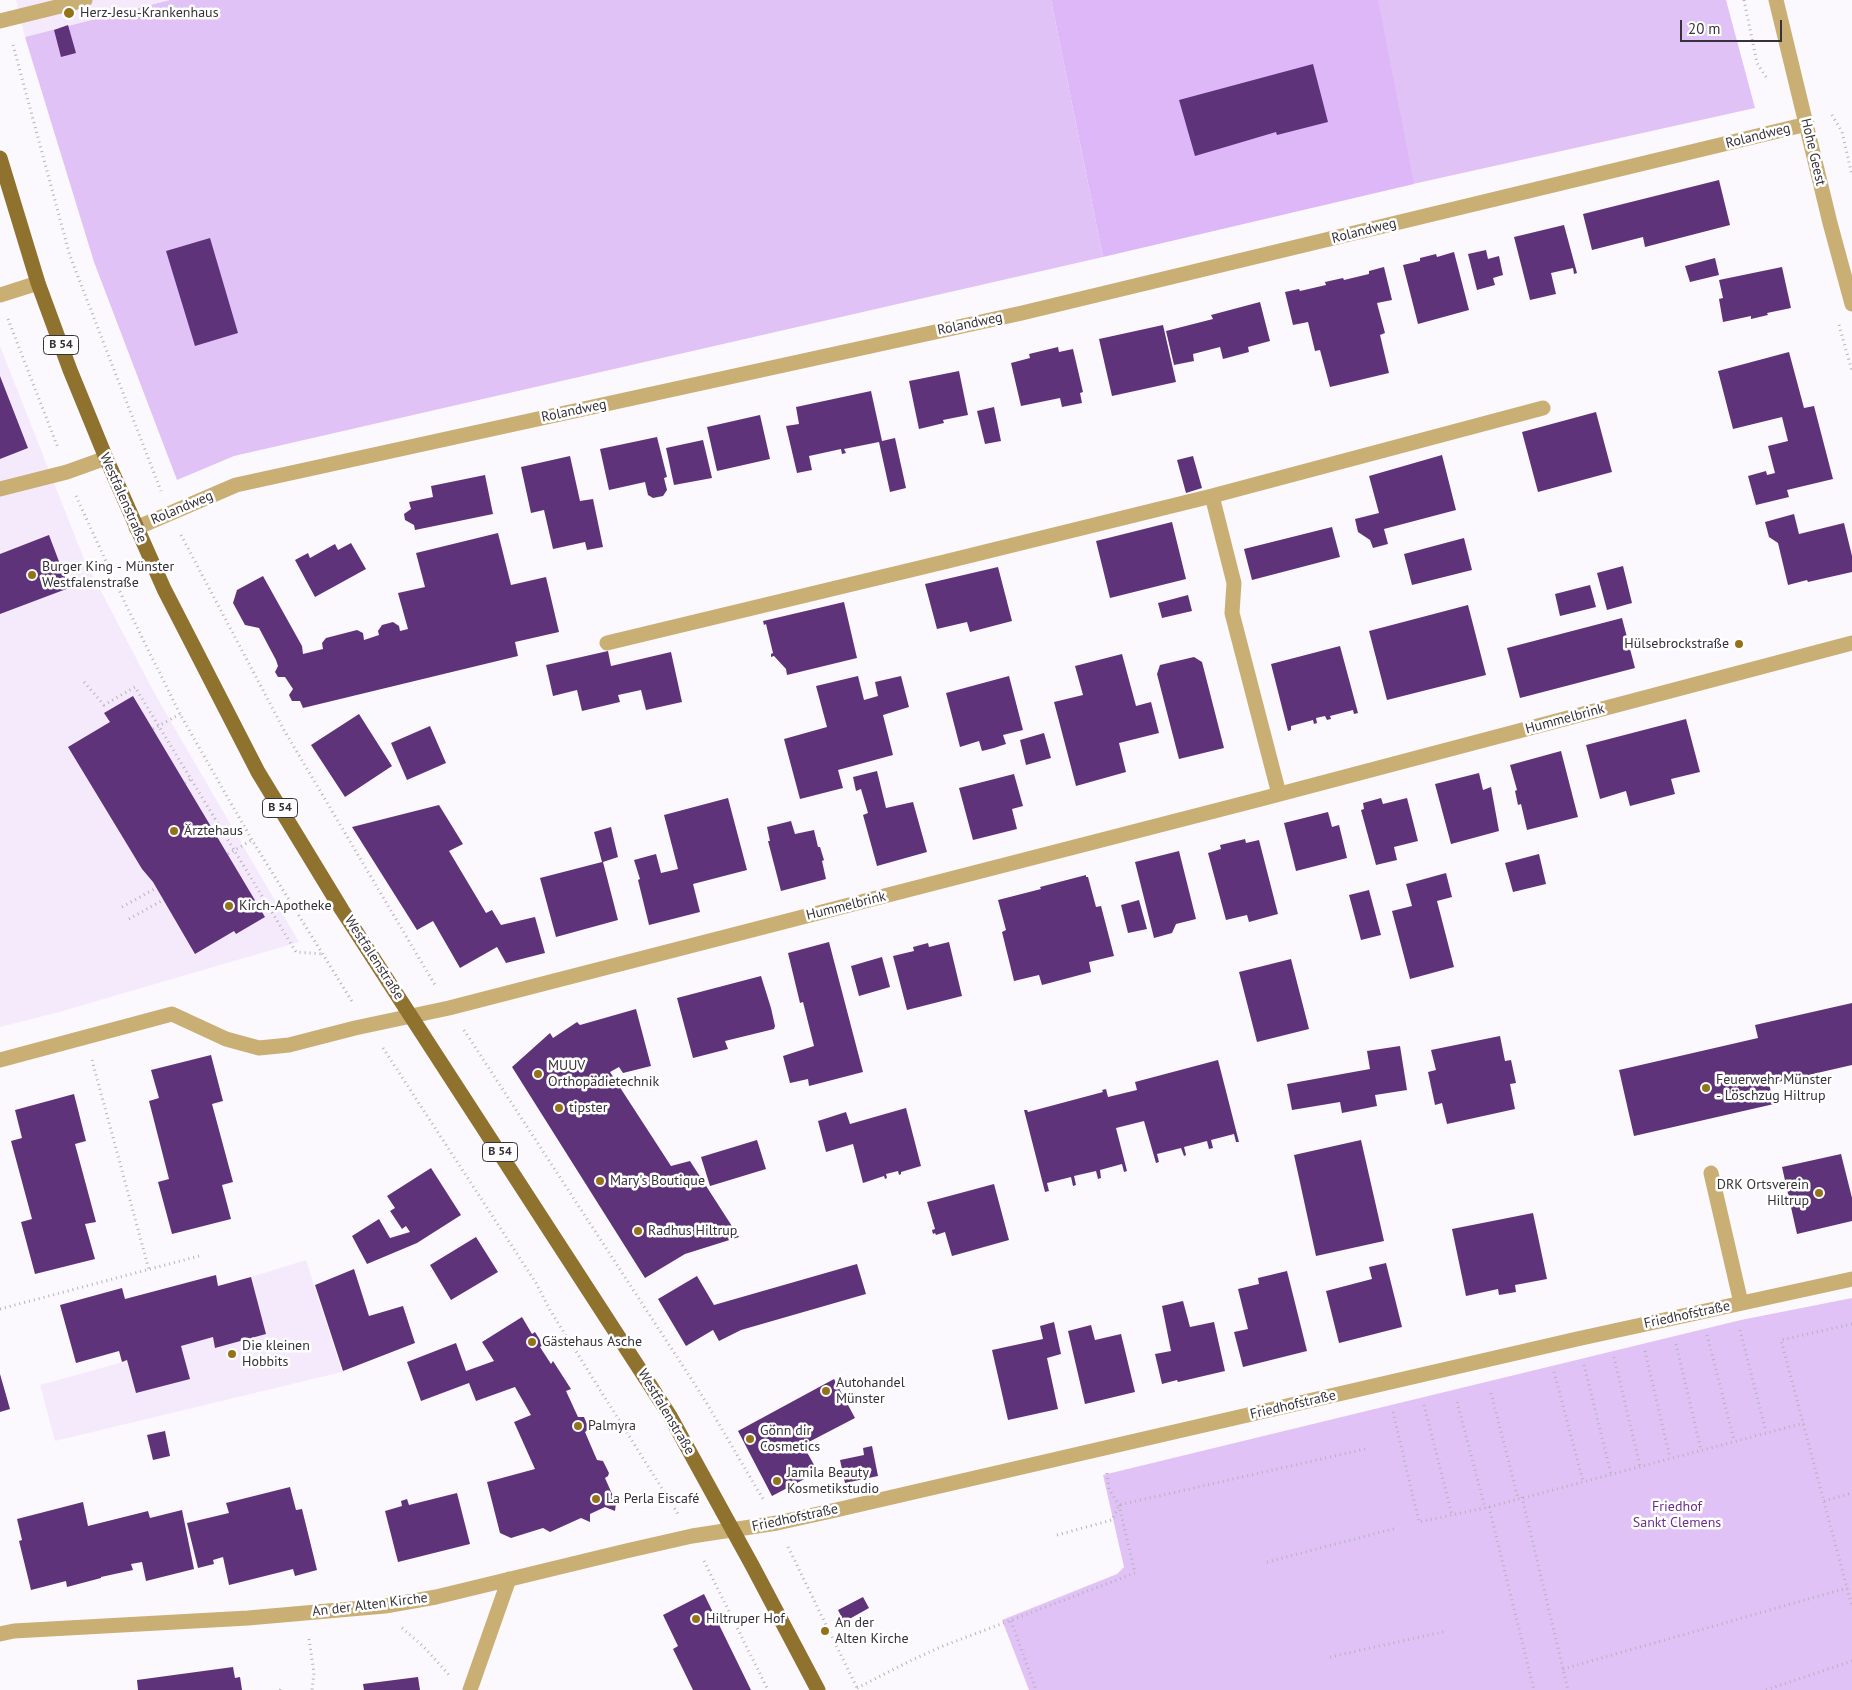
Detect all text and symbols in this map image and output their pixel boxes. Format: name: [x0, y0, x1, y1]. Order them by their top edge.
place label: Herz-Jesu-Krankenhaus: [80, 5, 219, 21]
marker: Herz-Jesu-Krankenhaus: [62, 6, 76, 20]
scale bar: [1682, 10, 1784, 42]
text: 20 m: [1688, 19, 1721, 38]
street label: Hohe Geest: [1797, 117, 1829, 187]
street label: Rolandweg: [1724, 120, 1792, 152]
street label: Rolandweg: [1330, 215, 1398, 247]
street label: Rolandweg: [936, 309, 1004, 339]
road number: B 54: [44, 336, 78, 354]
street label: Rolandweg: [540, 396, 608, 426]
street label: Westfalenstraße: [96, 450, 150, 546]
street label: Rolandweg: [148, 487, 216, 529]
place label: Burger King - Münster Westfalenstraße: [42, 559, 174, 592]
marker: Burger King - Münster Westfalenstraße: [26, 569, 38, 581]
place label: Hülsebrockstraße: [1624, 636, 1729, 652]
marker: Hülsebrockstraße: [1733, 638, 1745, 650]
street label: Hummelbrink: [1524, 700, 1606, 738]
road number: B 54: [262, 798, 298, 818]
place label: Ärztehaus: [184, 823, 243, 839]
marker: Ärztehaus: [168, 825, 180, 837]
street label: Hummelbrink: [805, 888, 887, 924]
place label: Kirch-Apotheke: [239, 898, 331, 914]
marker: Kirch-Apotheke: [223, 900, 235, 912]
street label: Westfalenstraße: [341, 913, 407, 1003]
place label: MUUV Orthopädietechnik: [548, 1058, 659, 1090]
marker: MUUV Orthopädietechnik: [532, 1068, 544, 1080]
place label: Feuerwehr Münster - Löschzug Hiltrup: [1716, 1072, 1832, 1104]
marker: Feuerwehr Münster - Löschzug Hiltrup: [1700, 1082, 1712, 1094]
place label: tipster: [569, 1100, 607, 1116]
marker: tipster: [553, 1102, 565, 1114]
road number: B 54: [482, 1142, 518, 1162]
place label: Mary's Boutique: [610, 1173, 705, 1189]
marker: Mary's Boutique: [594, 1175, 606, 1187]
place label: DRK Ortsverein Hiltrup: [1717, 1177, 1809, 1210]
marker: DRK Ortsverein Hiltrup: [1813, 1187, 1825, 1199]
place label: Radhus Hiltrup: [648, 1223, 737, 1239]
marker: Radhus Hiltrup: [632, 1225, 644, 1237]
street label: Friedhofstraße: [1642, 1298, 1732, 1332]
place label: Gästehaus Asche: [542, 1334, 642, 1350]
marker: Gästehaus Asche: [526, 1336, 538, 1348]
place label: Die kleinen Hobbits: [242, 1338, 310, 1370]
marker: Die kleinen Hobbits: [226, 1348, 238, 1360]
street label: Westfalenstraße: [634, 1366, 698, 1458]
place label: Autohandel Münster: [836, 1375, 905, 1408]
marker: Autohandel Münster: [820, 1385, 832, 1397]
street label: Friedhofstraße: [1248, 1387, 1338, 1423]
place label: Palmyra: [588, 1418, 636, 1434]
marker: Palmyra: [572, 1420, 584, 1432]
place label: Gönn dir Cosmetics: [760, 1423, 820, 1455]
marker: Gönn dir Cosmetics: [744, 1433, 756, 1445]
place label: Jamila Beauty Kosmetikstudio: [787, 1465, 879, 1498]
marker: Jamila Beauty Kosmetikstudio: [771, 1475, 783, 1487]
place label: La Perla Eiscafé: [606, 1491, 699, 1507]
marker: La Perla Eiscafé: [590, 1493, 602, 1505]
park label: Friedhof Sankt Clemens: [1633, 1499, 1721, 1531]
street label: Friedhofstraße: [750, 1501, 840, 1535]
street label: An der Alten Kirche: [311, 1590, 429, 1620]
place label: Hiltruper Hof: [706, 1611, 785, 1627]
marker: Hiltruper Hof: [690, 1613, 702, 1625]
place label: An der Alten Kirche: [835, 1615, 909, 1648]
marker: An der Alten Kirche: [819, 1625, 831, 1637]

